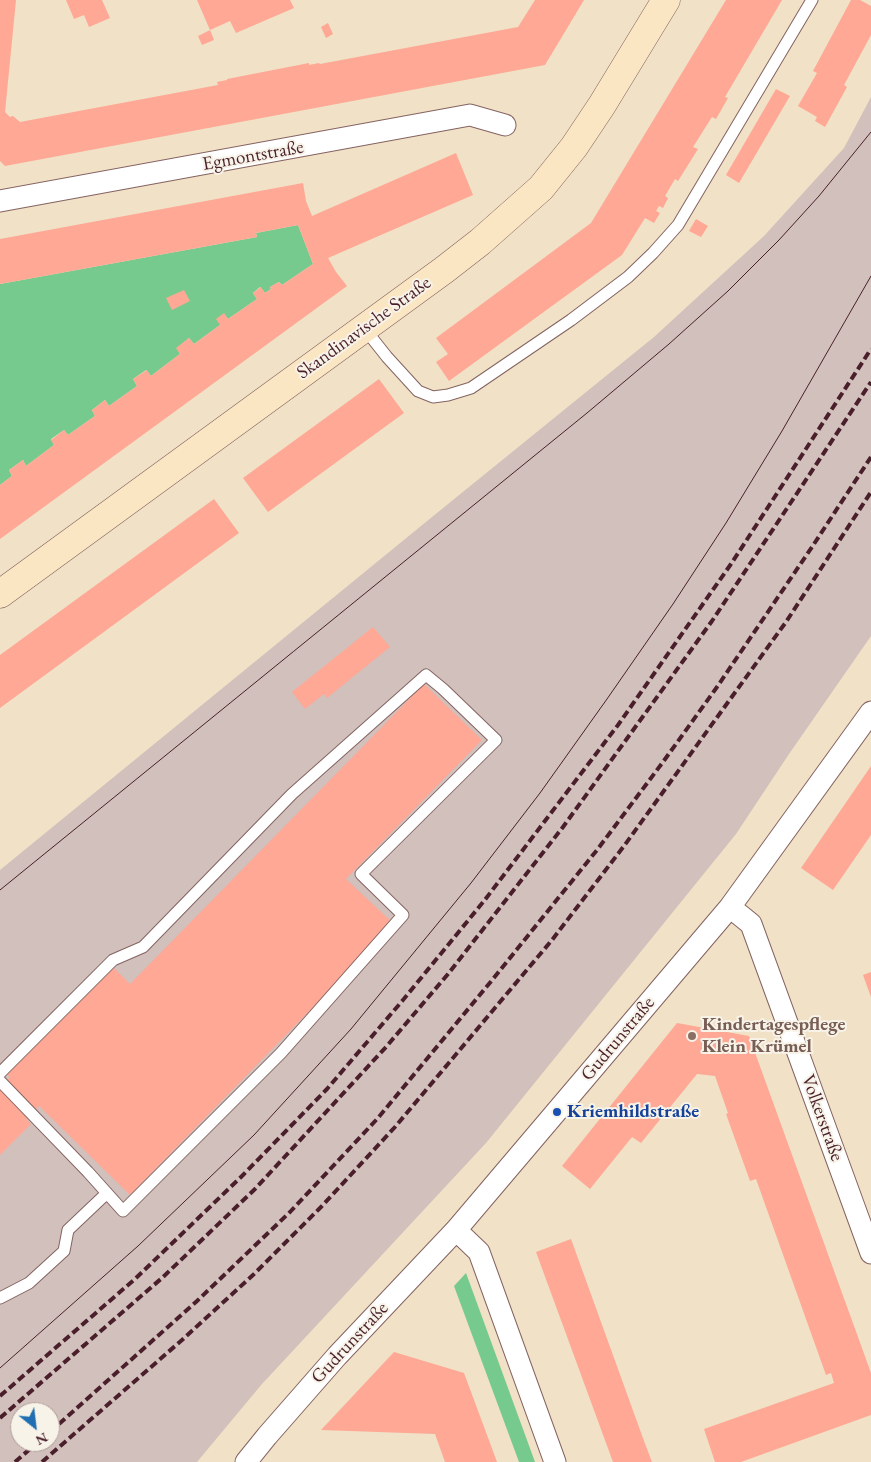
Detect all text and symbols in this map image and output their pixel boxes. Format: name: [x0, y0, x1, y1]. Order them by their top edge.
street label: Egmontstraße: [201, 136, 305, 176]
street label: Skandinavische Straße: [292, 272, 436, 384]
street label: Gudrunstraße: [576, 992, 660, 1086]
place label: Kindertagespflege Klein Krümel: [702, 1014, 845, 1058]
marker: Kindertagespflege Klein Krümel: [686, 1030, 698, 1042]
street label: Volkerstraße: [796, 1072, 848, 1164]
place label: Kriemhildstraße: [567, 1101, 699, 1123]
marker: Kriemhildstraße: [551, 1106, 563, 1118]
street label: Gudrunstraße: [307, 1298, 393, 1388]
north arrow: [10, 1402, 60, 1452]
text: N: [32, 1429, 51, 1450]

